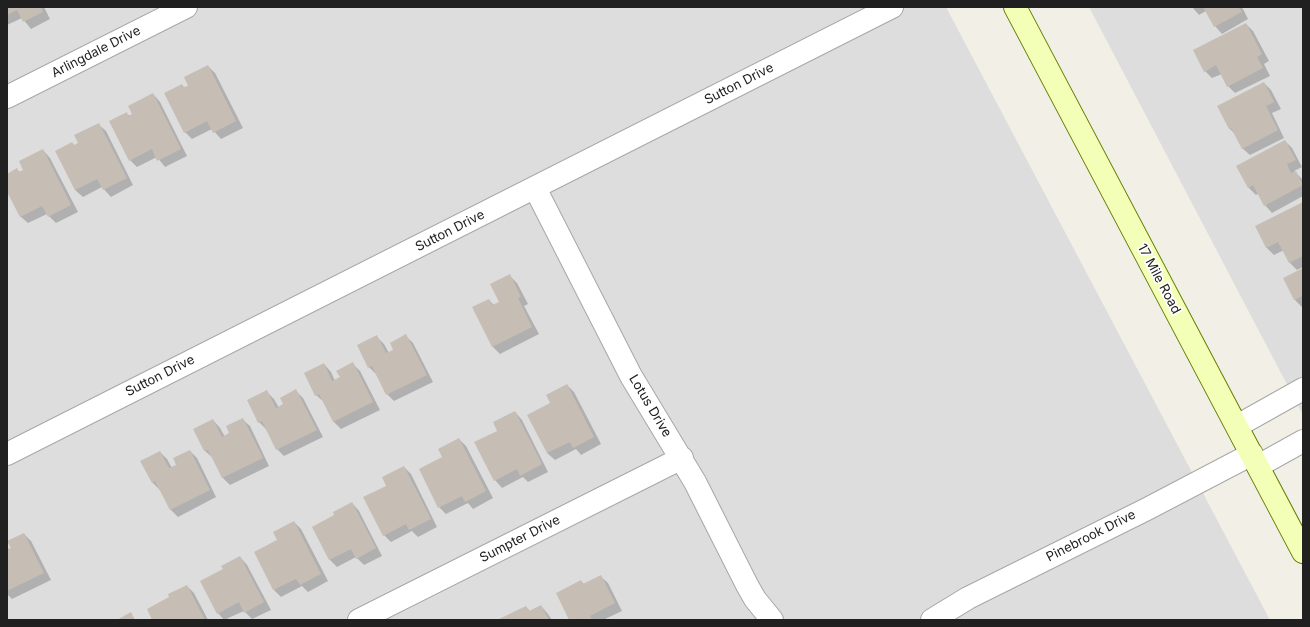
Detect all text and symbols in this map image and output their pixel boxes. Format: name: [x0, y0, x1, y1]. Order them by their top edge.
street label: Arlingdale Drive: [49, 23, 143, 81]
street label: Sutton Drive: [702, 60, 776, 108]
street label: Sutton Drive: [413, 207, 487, 255]
street label: 17 Mile Road: [1134, 241, 1184, 317]
street label: Sutton Drive: [123, 352, 197, 400]
street label: Lotus Drive: [625, 372, 675, 440]
street label: Pinebrook Drive: [1044, 507, 1138, 565]
street label: Sumpter Drive: [477, 512, 563, 566]

